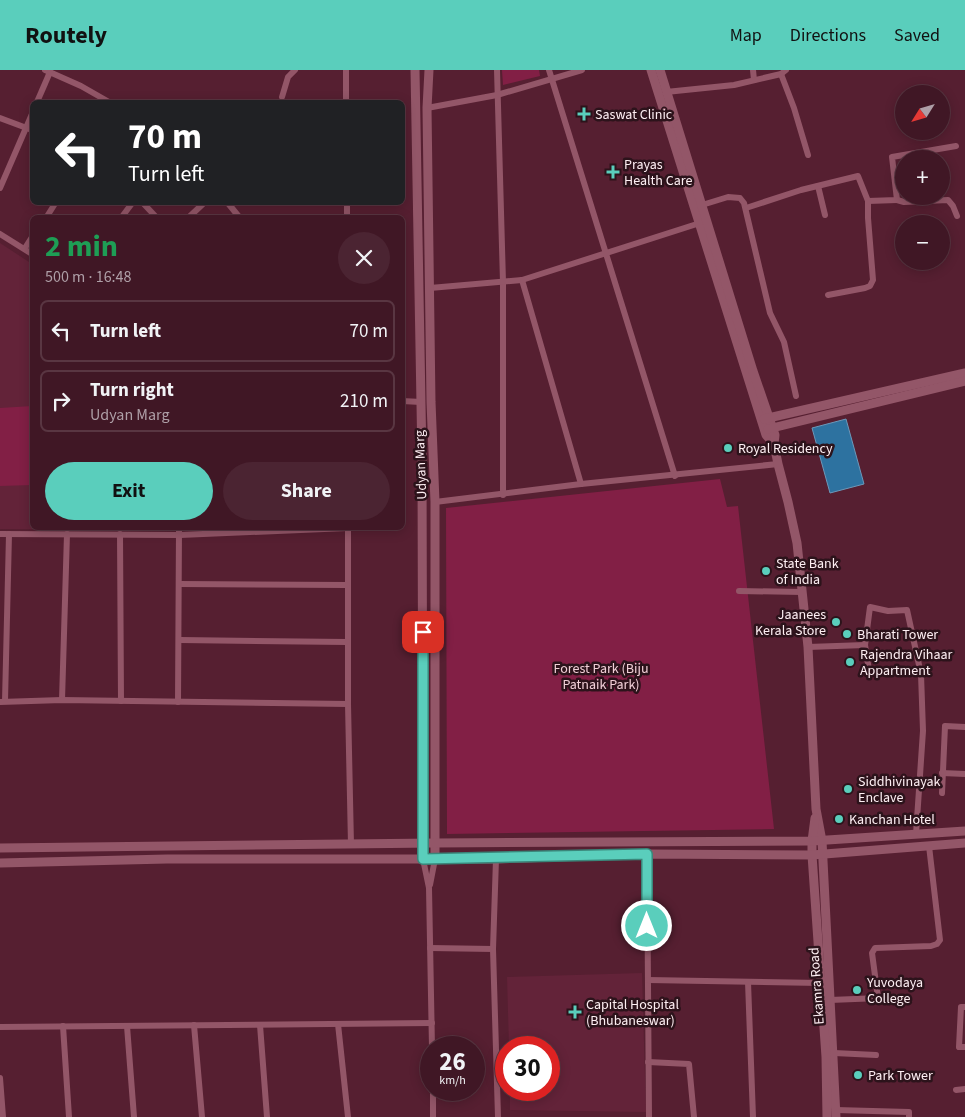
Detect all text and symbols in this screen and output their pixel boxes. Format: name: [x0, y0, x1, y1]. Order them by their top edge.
text: Routely: [25, 18, 107, 53]
text: Map: [730, 23, 762, 48]
text: Directions: [790, 23, 866, 48]
text: Saved: [894, 23, 940, 48]
north arrow: [895, 85, 950, 140]
map controls: [895, 85, 950, 270]
place label: Saswat Clinic: [595, 105, 673, 125]
marker: Saswat Clinic: [577, 107, 591, 121]
text: 70 m: [128, 112, 202, 162]
icon: left: [45, 120, 110, 185]
button: +: [895, 150, 950, 205]
place label: Prayas Health Care: [624, 155, 692, 191]
text: Turn left: [128, 158, 204, 190]
marker: Prayas Health Care: [606, 165, 620, 179]
button: −: [895, 215, 950, 270]
text: 2 min: [45, 225, 118, 268]
button: close: [338, 232, 390, 284]
text: 500 m · 16:48: [45, 266, 132, 288]
icon: left: [47, 317, 75, 345]
text: Turn left: [90, 318, 161, 345]
text: 70 m: [350, 318, 388, 345]
text: Turn right: [90, 377, 174, 404]
icon: right: [47, 387, 75, 415]
text: 210 m: [340, 388, 388, 415]
text: Udyan Marg: [90, 404, 170, 426]
street label: Udyan Marg: [410, 430, 432, 500]
place label: Royal Residency: [738, 439, 833, 459]
marker: Royal Residency: [722, 442, 734, 454]
button: Exit: [45, 462, 213, 520]
button: Share: [223, 462, 390, 520]
place label: State Bank of India: [776, 554, 839, 590]
marker: State Bank of India: [760, 565, 772, 577]
place label: Jaanees Kerala Store: [755, 605, 826, 641]
pin: [402, 611, 444, 653]
marker: Jaanees Kerala Store: [830, 616, 842, 628]
icon: arrive: [409, 618, 437, 646]
place label: Bharati Tower: [857, 625, 938, 645]
marker: Bharati Tower: [841, 628, 853, 640]
place label: Rajendra Vihaar Appartment: [860, 645, 953, 681]
marker: Rajendra Vihaar Appartment: [844, 656, 856, 668]
park label: Forest Park (Biju Patnaik Park): [553, 659, 649, 695]
place label: Siddhivinayak Enclave: [858, 772, 941, 808]
marker: Siddhivinayak Enclave: [842, 783, 854, 795]
place label: Kanchan Hotel: [849, 810, 935, 830]
marker: Kanchan Hotel: [833, 813, 845, 825]
position arrow: [620, 899, 672, 951]
street label: Ekamra Road: [804, 947, 830, 1025]
place label: Yuvodaya College: [866, 973, 923, 1009]
marker: Yuvodaya College: [851, 984, 863, 996]
place label: Capital Hospital (Bhubaneswar): [586, 995, 679, 1031]
marker: Capital Hospital (Bhubaneswar): [568, 1005, 582, 1019]
speed limit sign: 30: [495, 1036, 560, 1101]
text: 26: [439, 1044, 466, 1080]
place label: Park Tower: [868, 1066, 933, 1086]
marker: Park Tower: [852, 1069, 864, 1081]
text: km/h: [439, 1072, 466, 1089]

